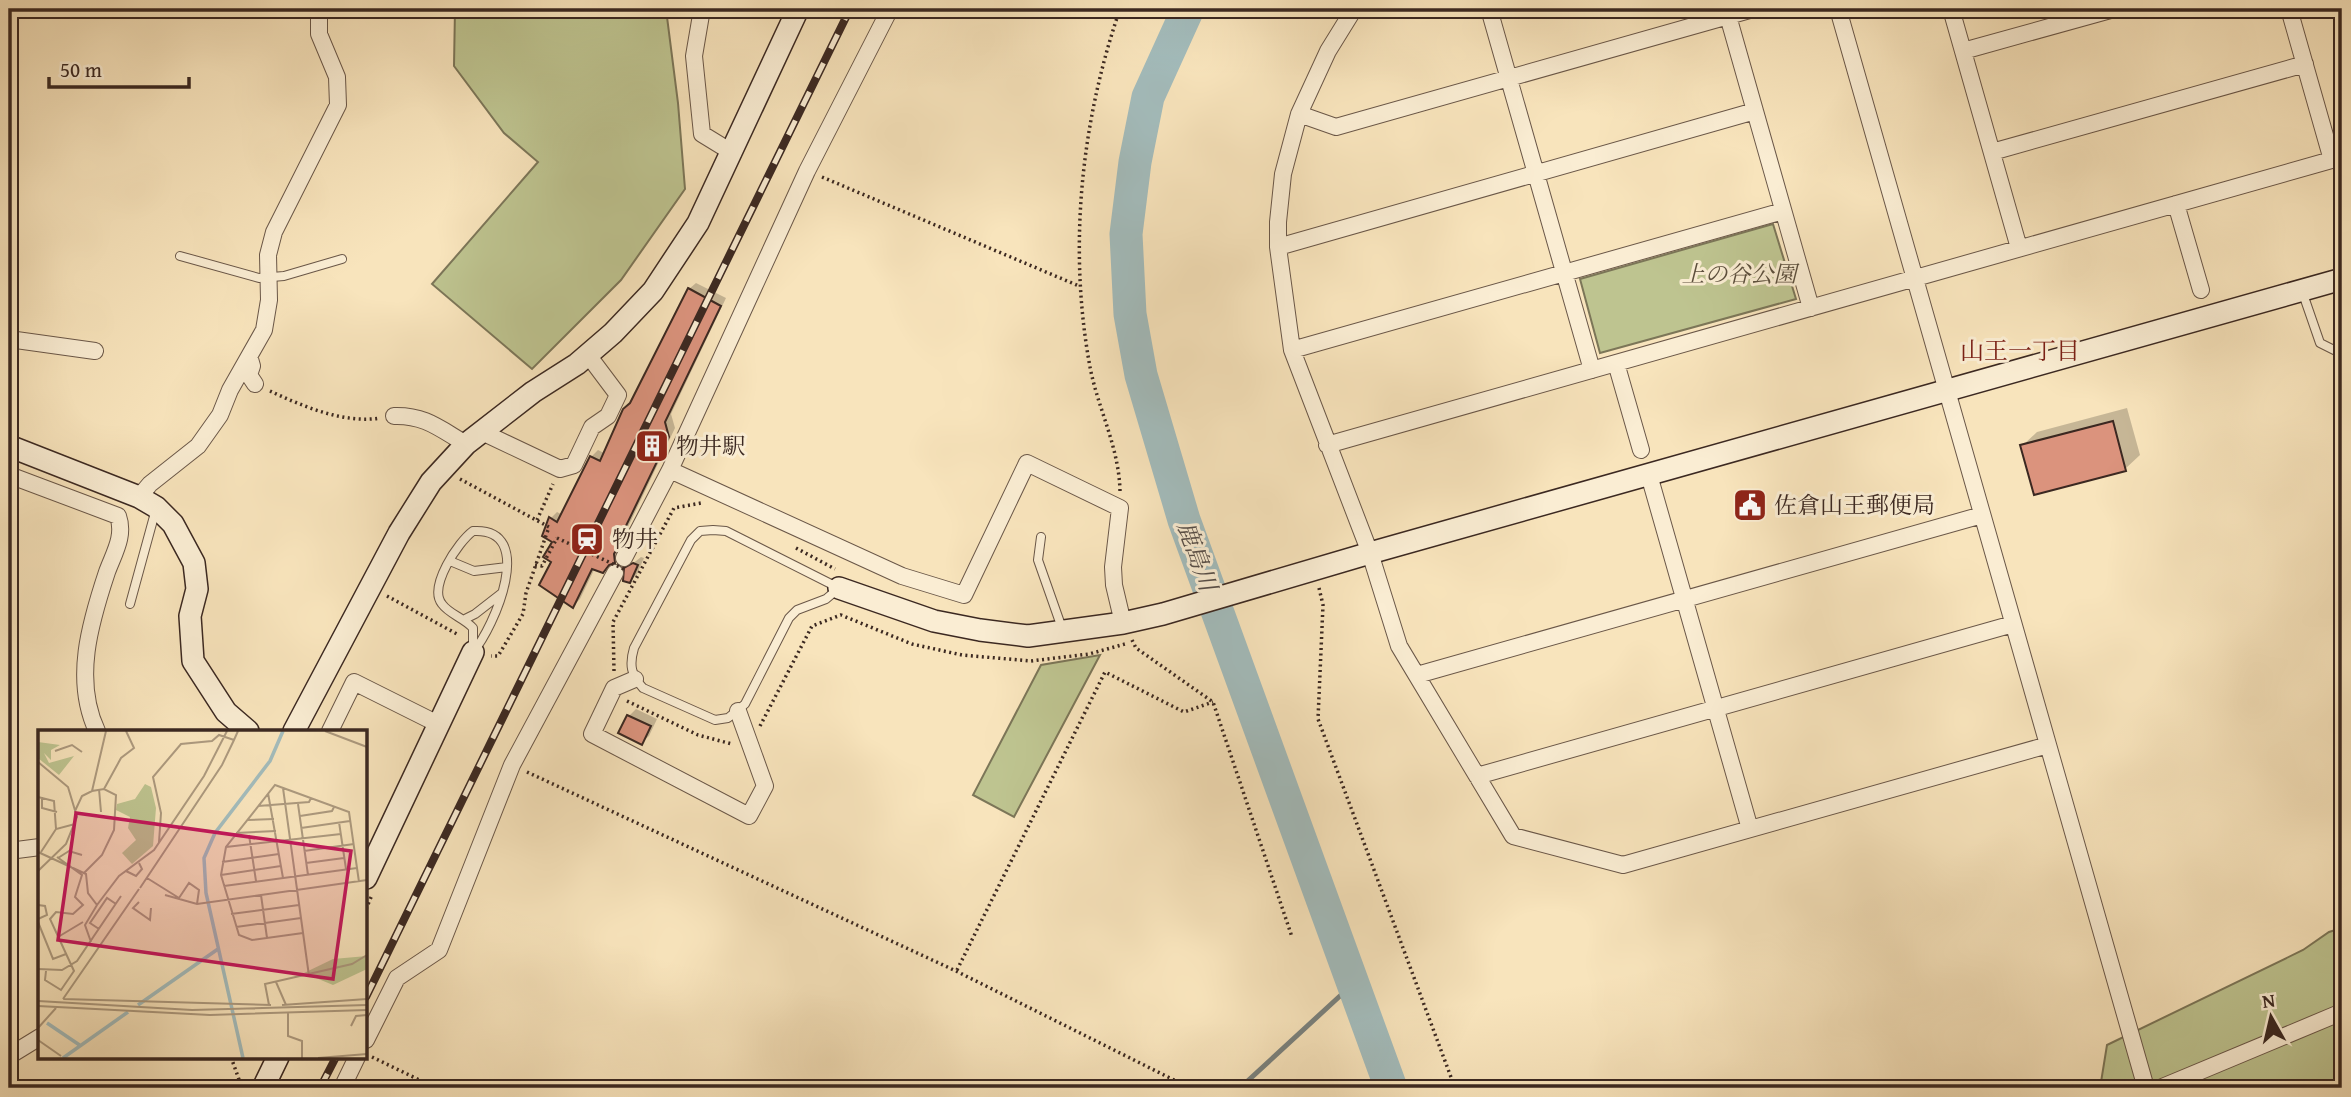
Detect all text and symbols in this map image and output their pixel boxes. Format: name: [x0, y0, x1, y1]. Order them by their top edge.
scale bar: [49, 46, 189, 90]
text: 50 m: [60, 54, 102, 85]
park label: 上の谷公園: [1682, 257, 1801, 290]
district label: 山王一丁目: [1960, 333, 2080, 368]
building icon: 物井駅: [633, 427, 671, 465]
place label: 物井駅: [676, 429, 745, 462]
public building icon: 佐倉山王郵便局: [1731, 486, 1769, 524]
place label: 佐倉山王郵便局: [1774, 488, 1935, 521]
water label: 鹿島川: [1169, 516, 1227, 598]
station icon: 物井: [568, 520, 606, 558]
place label: 物井: [612, 522, 658, 555]
inset map: [38, 730, 368, 1058]
north arrow: [2236, 982, 2306, 1052]
text: N: [2260, 985, 2277, 1015]

